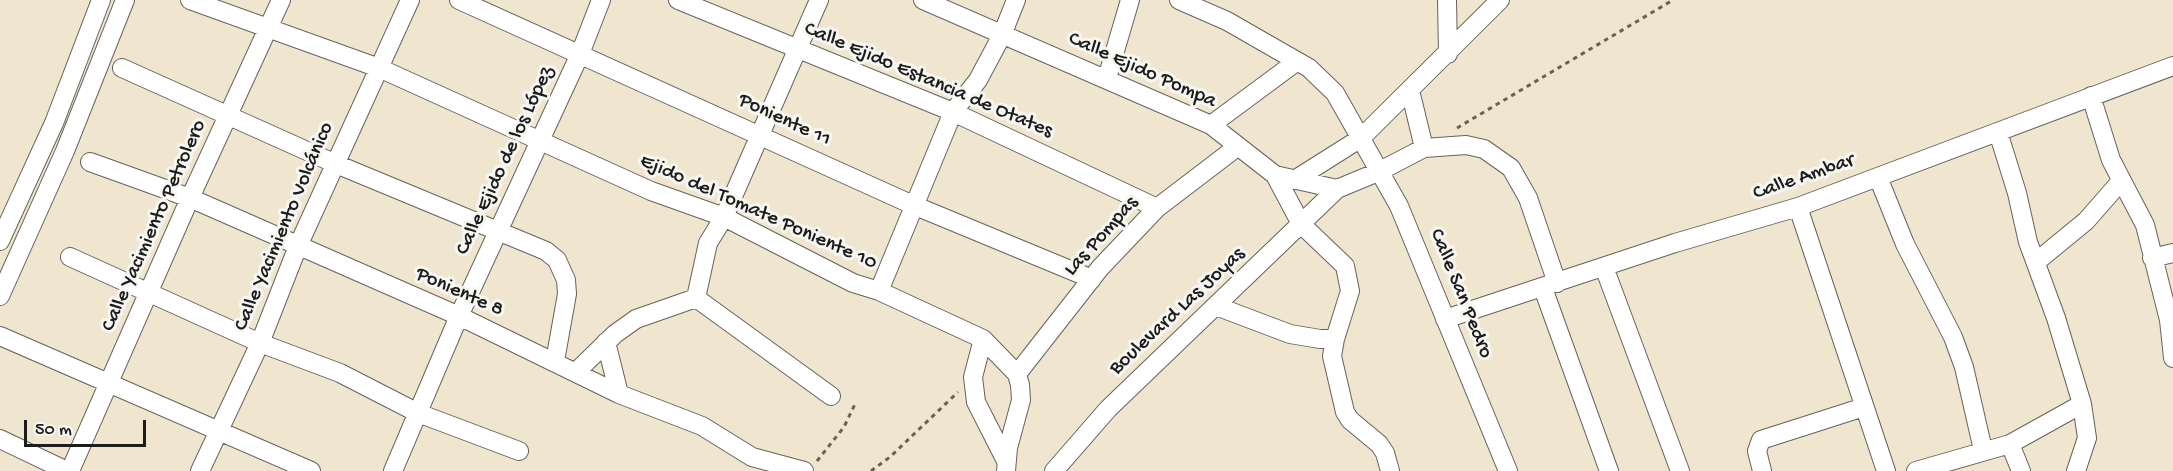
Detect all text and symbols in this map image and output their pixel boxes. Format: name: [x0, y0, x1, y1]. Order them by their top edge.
street label: Calle Ejido Estancia de Otates: [800, 17, 1056, 145]
street label: Calle Ejido Pompa: [1064, 27, 1220, 115]
street label: Calle Ejido de los López: [451, 63, 561, 259]
street label: Poniente 11: [734, 89, 834, 153]
street label: Calle Yacimiento Petrolero: [97, 116, 213, 336]
street label: Calle Yacimiento Volcánico: [230, 119, 340, 335]
street label: Ejido del Tomate Poniente 10: [635, 149, 881, 277]
street label: Calle Ambar: [1750, 149, 1858, 207]
street label: Las Pompas: [1059, 192, 1145, 282]
street label: Calle San Pedro: [1423, 226, 1497, 362]
street label: Boulevard Las Joyas: [1105, 243, 1251, 381]
street label: Poniente 8: [411, 262, 507, 324]
scale bar: [27, 408, 148, 446]
text: 50 m: [35, 420, 72, 441]

